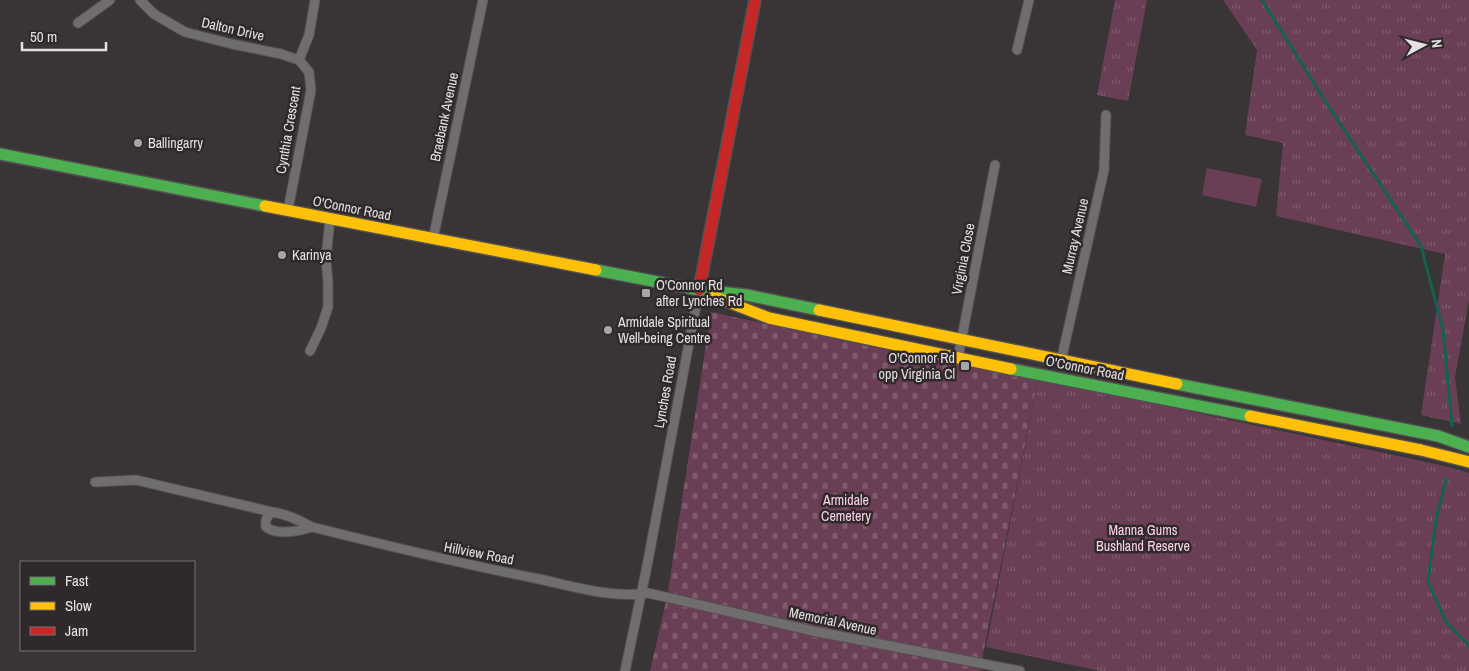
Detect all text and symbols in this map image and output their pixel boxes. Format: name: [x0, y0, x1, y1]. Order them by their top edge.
street label: Dalton Drive: [200, 13, 266, 45]
scale bar: [22, 20, 106, 52]
north arrow: [1399, 20, 1449, 70]
text: 50 m: [30, 26, 57, 47]
text: N: [1427, 38, 1446, 49]
street label: Braebank Avenue: [426, 71, 462, 163]
street label: Cynthia Crescent: [271, 85, 305, 175]
place label: Ballingarry: [148, 134, 203, 152]
marker: Ballingarry: [132, 137, 144, 149]
street label: O'Connor Road: [311, 192, 393, 224]
street label: Murray Avenue: [1058, 196, 1092, 276]
street label: Virginia Close: [947, 222, 979, 296]
place label: Karinya: [292, 246, 332, 264]
marker: Karinya: [276, 249, 288, 261]
place label: O'Connor Rd after Lynches Rd: [656, 276, 742, 310]
marker: O'Connor Rd after Lynches Rd: [640, 287, 652, 299]
place label: Armidale Spiritual Well-being Centre: [617, 313, 710, 347]
marker: Armidale Spiritual Well-being Centre: [602, 324, 614, 336]
place label: O'Connor Rd opp Virginia Cl: [879, 349, 955, 383]
street label: O'Connor Road: [1044, 352, 1126, 384]
street label: Lynches Road: [650, 355, 680, 429]
marker: O'Connor Rd opp Virginia Cl: [959, 360, 971, 372]
park label: Armidale Cemetery: [821, 491, 871, 525]
park label: Manna Gums Bushland Reserve: [1096, 521, 1190, 555]
street label: Hillview Road: [443, 537, 515, 569]
legend: [20, 561, 195, 651]
text: Fast: [65, 570, 89, 591]
text: Slow: [65, 595, 92, 616]
street label: Memorial Avenue: [788, 603, 878, 639]
text: Jam: [65, 620, 88, 641]

